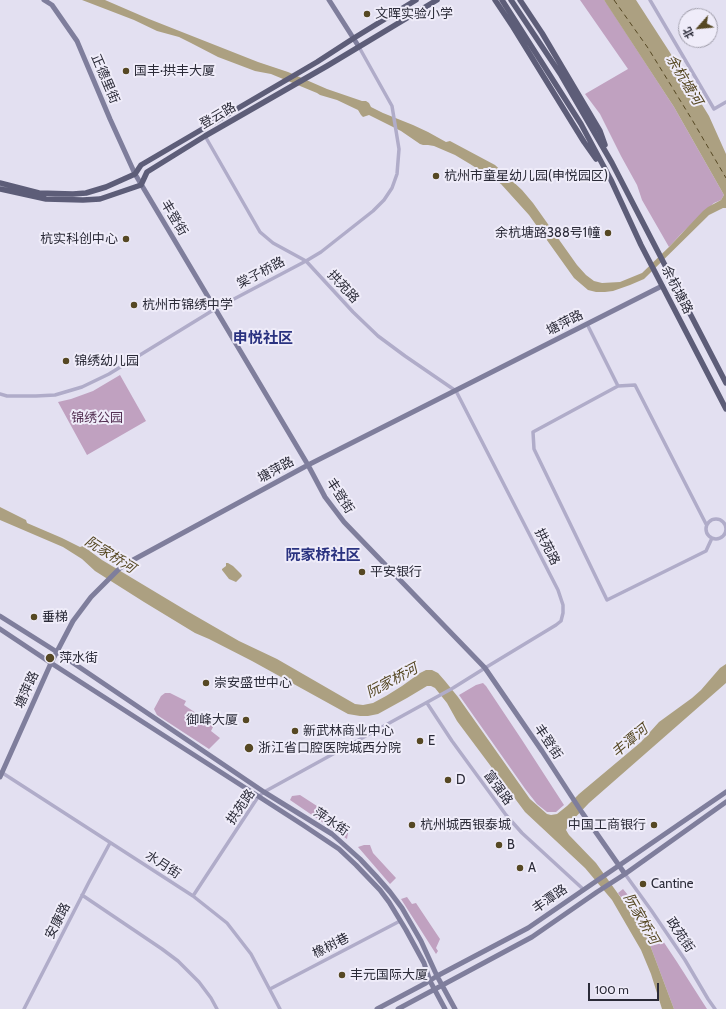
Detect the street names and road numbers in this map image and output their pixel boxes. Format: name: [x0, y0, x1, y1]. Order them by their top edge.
street label: 正德里街: [88, 52, 122, 106]
street label: 登云路: [197, 99, 239, 133]
street label: 丰登街: [157, 197, 191, 239]
street label: 棠子桥路: [234, 254, 288, 292]
street label: 余杭塘路: [658, 263, 696, 317]
street label: 拱苑路: [324, 267, 362, 307]
street label: 塘萍路: [544, 307, 586, 339]
street label: 塘萍路: [255, 454, 297, 486]
street label: 丰登街: [323, 475, 357, 517]
street label: 拱苑路: [531, 526, 563, 568]
street label: 塘萍路: [12, 669, 42, 711]
street label: 丰登街: [531, 721, 565, 763]
street label: 富强路: [480, 768, 516, 808]
street label: 拱苑路: [223, 787, 259, 827]
street label: 萍水街: [310, 805, 352, 839]
street label: 水月街: [142, 848, 184, 882]
street label: 丰潭路: [530, 881, 570, 917]
street label: 安康路: [42, 900, 74, 942]
street label: 政苑街: [663, 914, 697, 956]
street label: 橡树巷: [310, 930, 352, 962]

